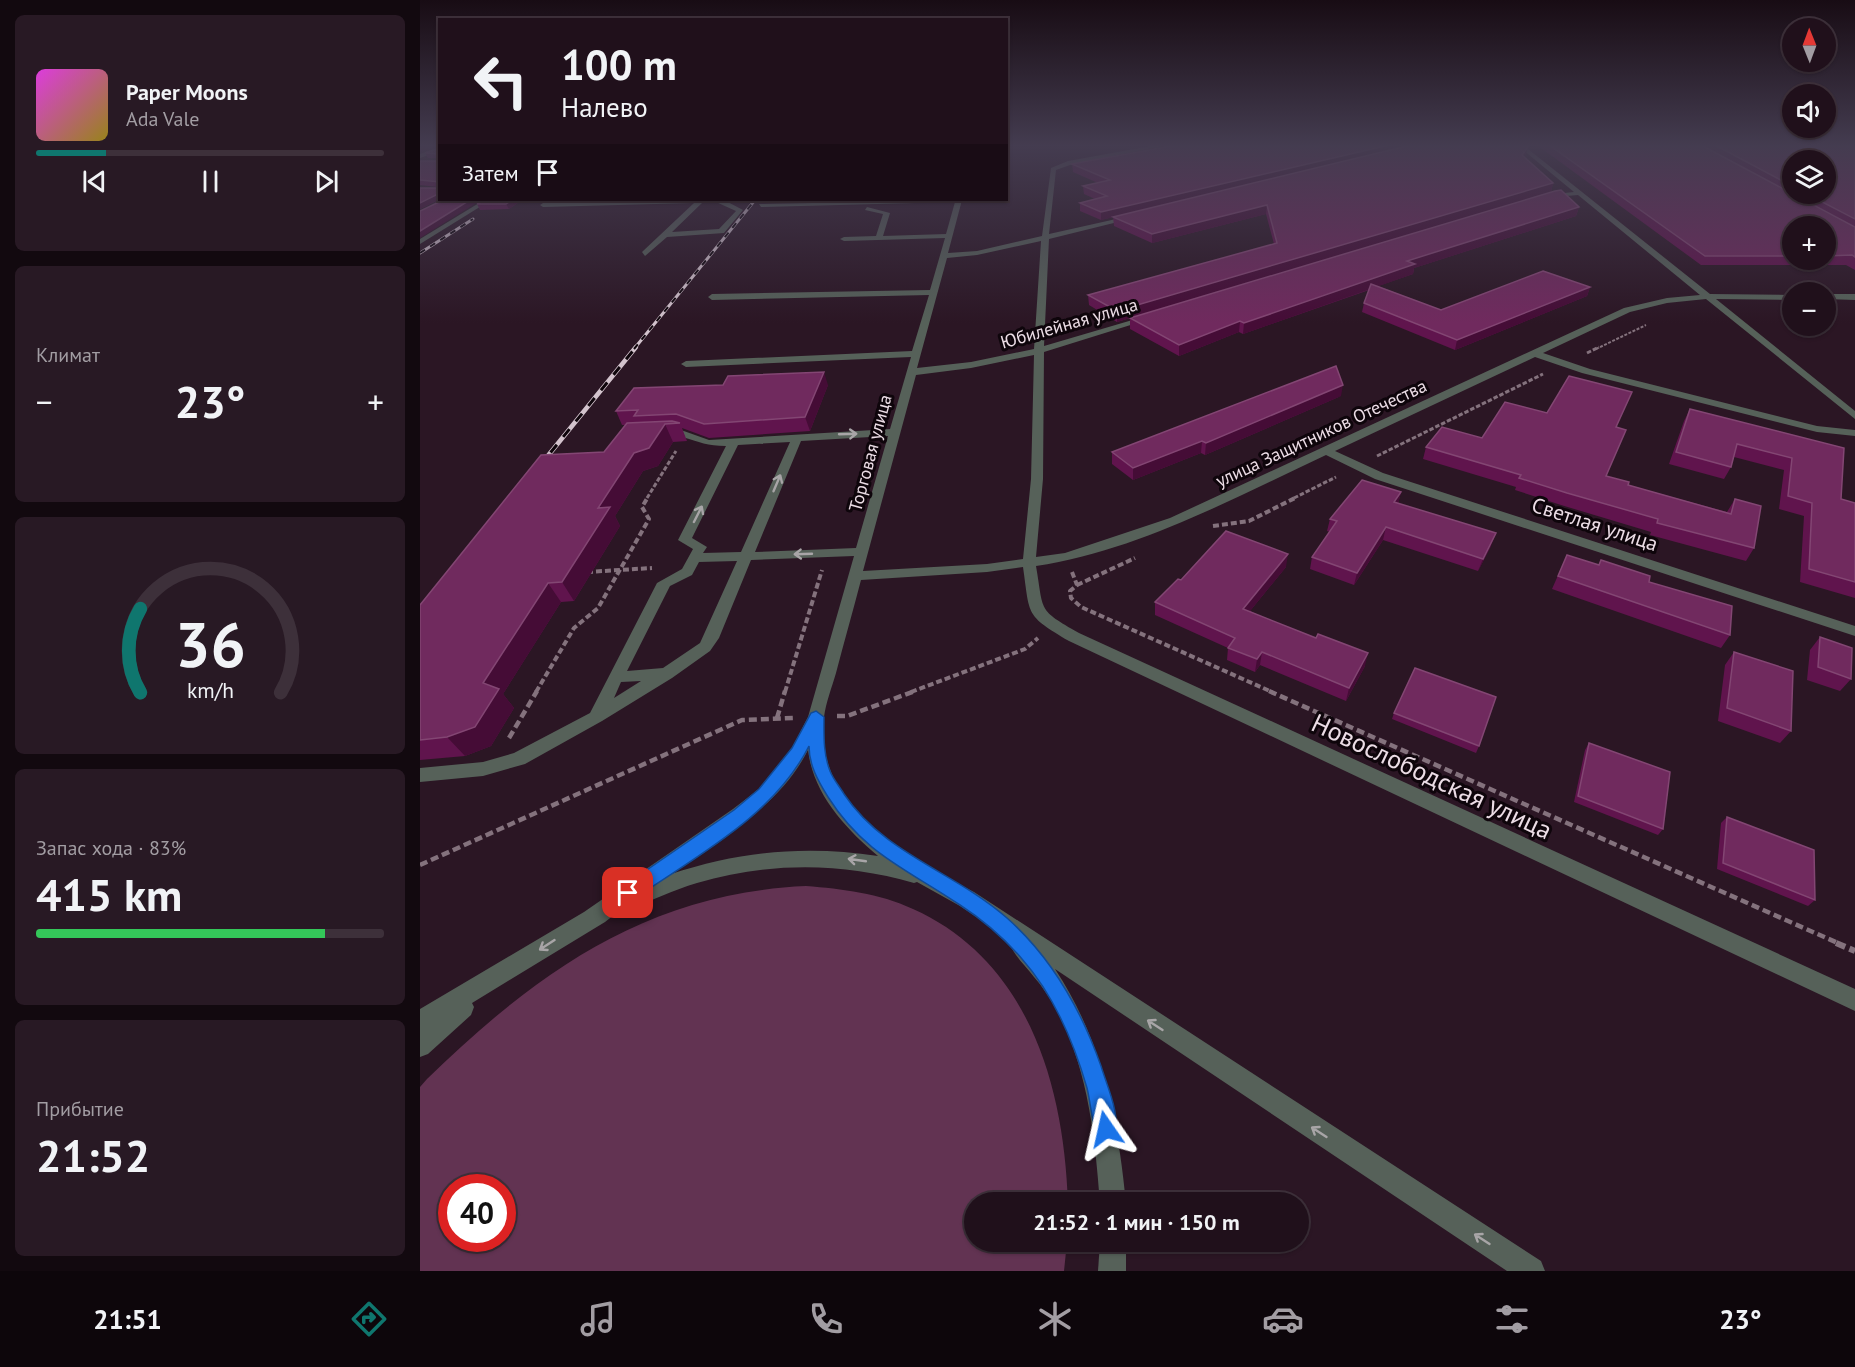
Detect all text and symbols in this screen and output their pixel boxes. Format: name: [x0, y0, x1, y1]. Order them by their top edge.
north arrow: [1782, 18, 1836, 72]
map controls: [1782, 18, 1836, 336]
text: 100 m: [561, 37, 677, 92]
icon: left: [462, 42, 540, 120]
text: Paper Moons: [126, 78, 248, 106]
button: sound: [1782, 84, 1836, 138]
text: Налево: [561, 90, 648, 124]
text: Ada Vale: [126, 106, 199, 132]
button: layers: [1782, 150, 1836, 204]
icon: arrive: [531, 156, 564, 189]
text: Затем: [462, 159, 519, 187]
icon: previous: [78, 165, 111, 198]
icon: pause: [194, 165, 227, 198]
icon: next: [310, 165, 343, 198]
button: +: [1782, 216, 1836, 270]
button: −: [1782, 282, 1836, 336]
street label: Юбилейная улица: [998, 292, 1140, 354]
text: Климат: [36, 342, 100, 368]
text: 23°: [175, 372, 245, 430]
street label: улица Защитников Отечества: [1212, 374, 1430, 492]
text: −: [36, 380, 53, 423]
text: +: [367, 380, 384, 423]
street label: Торговая улица: [843, 392, 897, 514]
one-way arrow: [837, 428, 857, 439]
one-way arrow: [772, 474, 783, 493]
street label: Светлая улица: [1529, 491, 1661, 557]
one-way arrow: [692, 505, 704, 523]
one-way arrow: [794, 549, 814, 560]
text: 36: [175, 603, 245, 684]
text: km/h: [186, 676, 233, 704]
street label: Новослободская улица: [1307, 706, 1557, 846]
text: Запас хода · 83%: [36, 835, 186, 861]
one-way arrow: [848, 855, 867, 866]
text: 415 km: [36, 865, 182, 923]
pin: [602, 867, 653, 918]
icon: arrive: [611, 876, 644, 909]
one-way arrow: [539, 939, 556, 951]
one-way arrow: [1147, 1019, 1164, 1032]
text: Прибытие: [36, 1096, 124, 1122]
position arrow: [1074, 1097, 1138, 1161]
text: 21:52: [36, 1126, 150, 1184]
one-way arrow: [1311, 1126, 1327, 1138]
speed limit sign: 40: [438, 1174, 516, 1252]
text: 21:52 · 1 мин · 150 m: [1033, 1208, 1240, 1236]
one-way arrow: [1474, 1233, 1491, 1245]
icon: directions: [348, 1298, 390, 1340]
icon: music: [577, 1298, 619, 1340]
icon: phone: [805, 1298, 847, 1340]
icon: climate: [1034, 1298, 1076, 1340]
icon: car: [1262, 1298, 1304, 1340]
icon: filters: [1491, 1298, 1533, 1340]
text: 21:51: [93, 1302, 162, 1336]
text: 23°: [1719, 1302, 1762, 1336]

